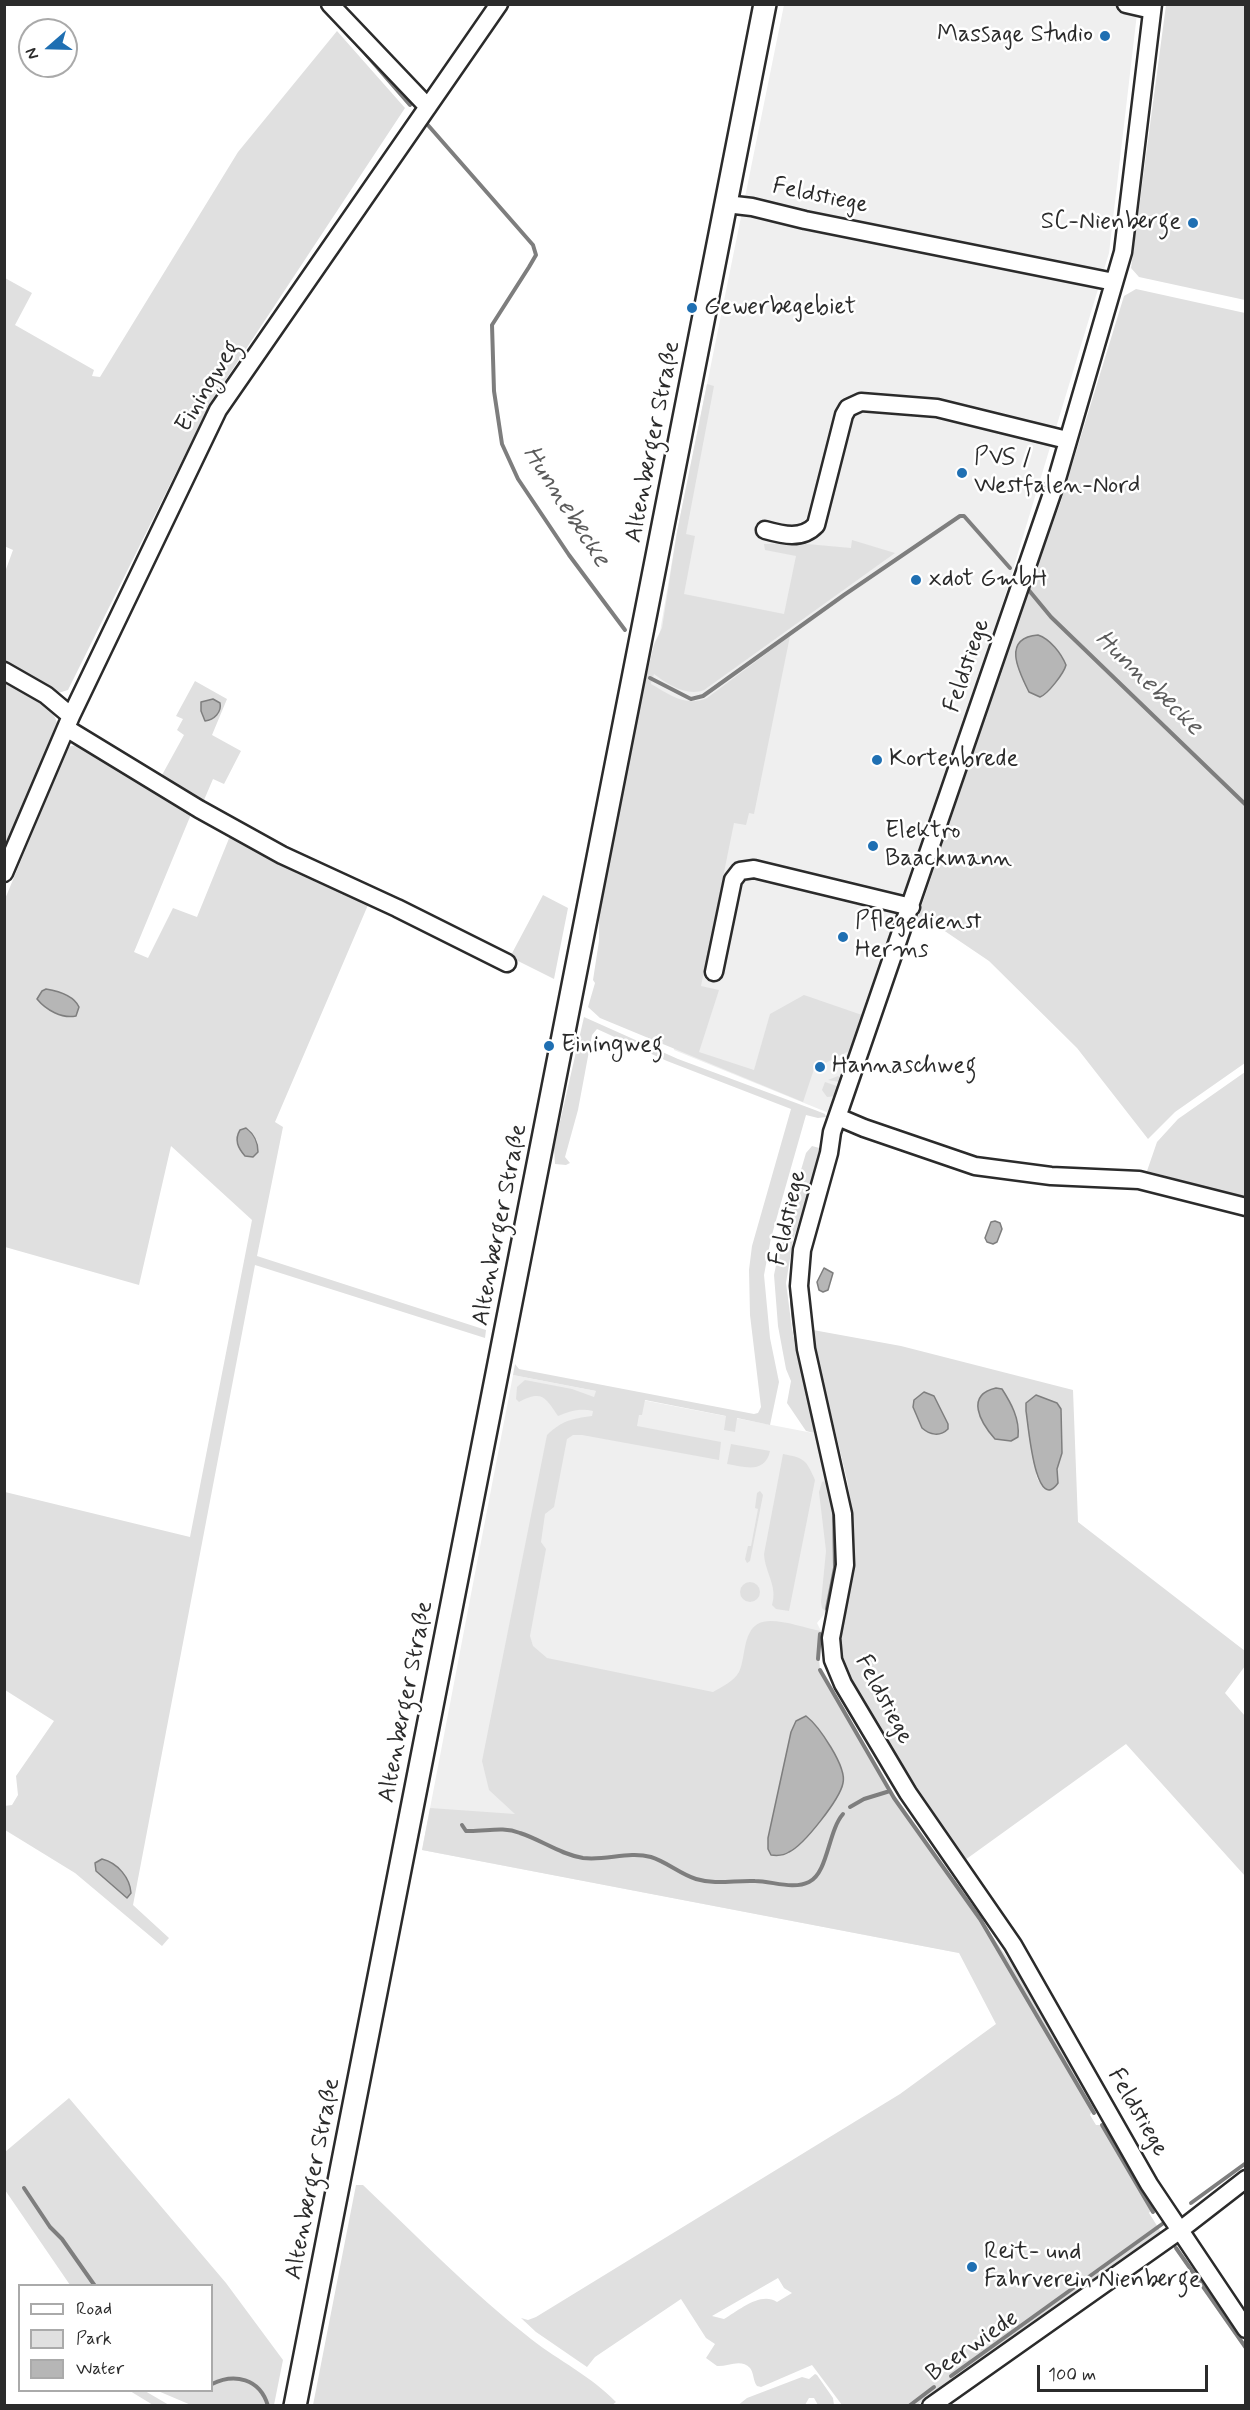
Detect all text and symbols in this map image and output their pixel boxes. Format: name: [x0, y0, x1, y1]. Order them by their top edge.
north arrow: [18, 18, 78, 78]
place label: Massage Studio: [937, 22, 1093, 50]
marker: Massage Studio: [1098, 29, 1112, 43]
text: N: [21, 45, 44, 62]
street label: Feldstiege: [769, 173, 871, 221]
place label: SC-Nienberge: [1041, 209, 1181, 237]
marker: SC-Nienberge: [1186, 216, 1200, 230]
place label: Gewerbegebiet: [704, 294, 856, 322]
marker: Gewerbegebiet: [685, 301, 699, 315]
street label: Einingweg: [170, 336, 248, 438]
street label: Altenberger Straße: [620, 339, 688, 545]
water label: Hunnebecke: [514, 440, 616, 574]
place label: PVS / Westfalen-Nord: [974, 445, 1140, 501]
marker: PVS / Westfalen-Nord: [955, 466, 969, 480]
place label: xdot GmbH: [928, 566, 1047, 594]
marker: xdot GmbH: [909, 573, 923, 587]
street label: Feldstiege: [939, 615, 997, 717]
water label: Hunnebecke: [1087, 625, 1209, 743]
place label: Kortenbrede: [889, 746, 1018, 774]
marker: Kortenbrede: [870, 753, 884, 767]
place label: Elektro Baackmann: [885, 818, 1012, 874]
marker: Elektro Baackmann: [866, 839, 880, 853]
place label: Pflegedienst Herms: [855, 909, 982, 965]
marker: Pflegedienst Herms: [836, 930, 850, 944]
place label: Einingweg: [561, 1032, 663, 1060]
marker: Einingweg: [542, 1039, 556, 1053]
place label: Hannaschweg: [832, 1053, 976, 1081]
marker: Hannaschweg: [813, 1060, 827, 1074]
street label: Altenberger Straße: [467, 1122, 535, 1328]
street label: Feldstiege: [764, 1167, 814, 1269]
street label: Altenberger Straße: [373, 1599, 441, 1805]
street label: Feldstiege: [847, 1650, 919, 1750]
street label: Feldstiege: [1100, 2064, 1174, 2162]
street label: Altenberger Straße: [280, 2076, 348, 2282]
place label: Reit- und Fahrverein Nienberge: [984, 2239, 1201, 2295]
marker: Reit- und Fahrverein Nienberge: [965, 2260, 979, 2274]
legend: [18, 2284, 213, 2392]
text: Road: [76, 2297, 112, 2321]
street label: Beerwiede: [921, 2305, 1025, 2389]
text: Park: [76, 2327, 112, 2351]
scale bar: [1040, 2353, 1211, 2391]
text: Water: [76, 2357, 124, 2381]
text: 100 m: [1048, 2363, 1096, 2387]

